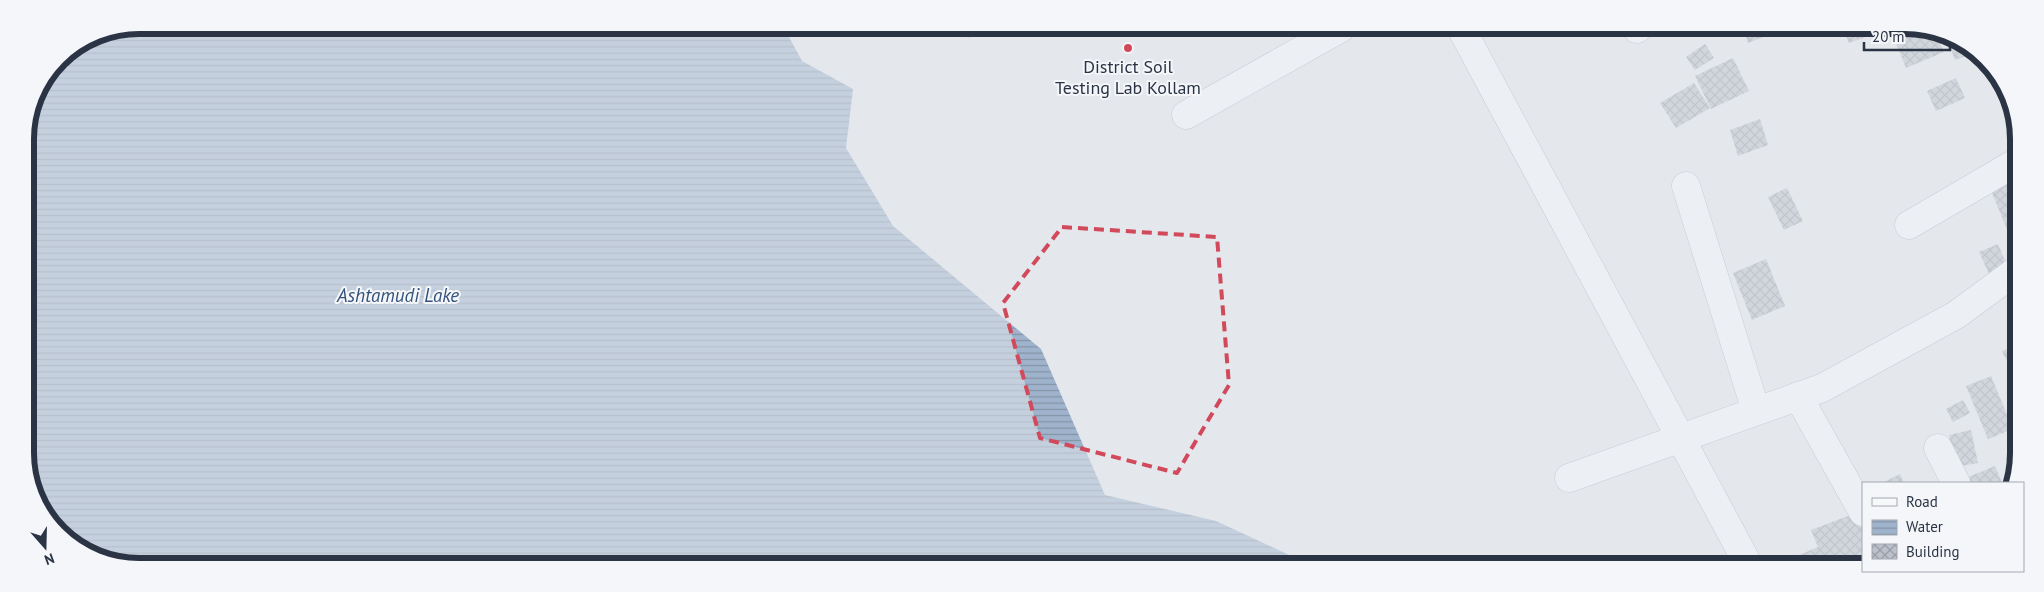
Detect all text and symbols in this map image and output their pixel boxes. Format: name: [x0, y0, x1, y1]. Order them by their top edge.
scale bar: [1864, 20, 1950, 52]
text: 20 m: [1872, 27, 1905, 46]
marker: District Soil Testing Lab Kollam: [1122, 42, 1134, 54]
place label: District Soil Testing Lab Kollam: [1055, 55, 1201, 99]
water label: Ashtamudi Lake: [336, 283, 459, 307]
legend: [1862, 482, 2024, 572]
text: Road: [1906, 492, 1938, 511]
text: Water: [1906, 517, 1943, 536]
north arrow: [20, 522, 70, 572]
text: Building: [1906, 542, 1960, 561]
text: N: [42, 549, 57, 569]

